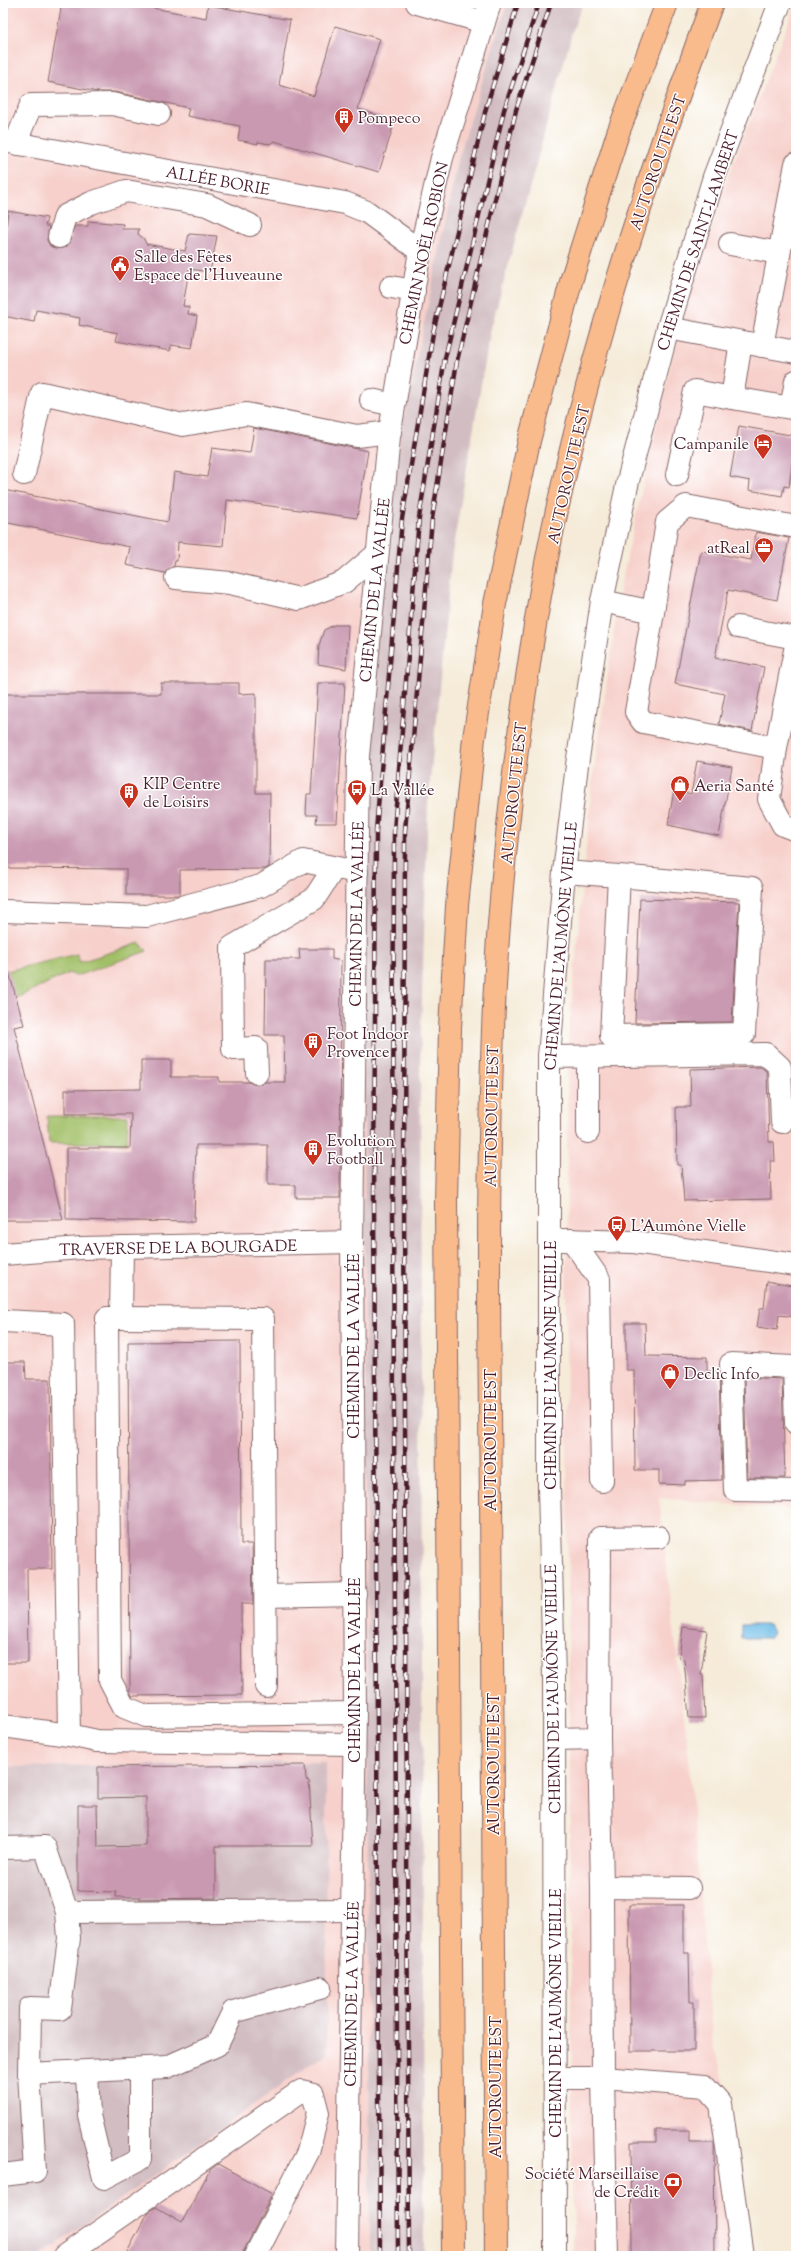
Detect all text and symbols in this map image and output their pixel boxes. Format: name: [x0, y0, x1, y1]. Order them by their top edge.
street label: AUTOROUTE EST: [625, 92, 693, 234]
building icon: Pompeco: [333, 106, 355, 134]
place label: Pompeco: [358, 108, 421, 131]
street label: CHEMIN DE SAINT-LAMBERT: [653, 127, 746, 354]
street label: CHEMIN NOËL ROBION: [395, 160, 456, 347]
street label: ALLÉE BORIE: [164, 162, 272, 203]
place label: Salle des Fêtes Espace de l'Huveaune: [134, 247, 283, 288]
public building icon: Salle des Fêtes Espace de l'Huveaune: [109, 254, 131, 282]
street label: AUTOROUTE EST: [543, 403, 598, 547]
hotel icon: Campanile: [752, 432, 774, 460]
place label: Campanile: [674, 434, 749, 457]
street label: CHEMIN DE LA VALLÉE: [355, 497, 398, 684]
office icon: atReal: [753, 536, 775, 564]
place label: atReal: [707, 538, 751, 561]
street label: AUTOROUTE EST: [497, 721, 534, 865]
place label: KIP Centre de Loisirs: [143, 774, 220, 815]
shop icon: Aeria Santé: [669, 774, 691, 802]
place label: Aeria Santé: [694, 776, 774, 799]
bus stop icon: La Vallée: [346, 778, 368, 806]
place label: La Vallée: [371, 780, 434, 803]
building icon: KIP Centre de Loisirs: [118, 781, 140, 809]
street label: CHEMIN DE LA VALLÉE: [345, 821, 372, 1007]
street label: CHEMIN DE L'AUMÔNE VIEILLE: [540, 821, 585, 1072]
place label: Foot Indoor Provence: [327, 1024, 409, 1065]
building icon: Foot Indoor Provence: [302, 1031, 324, 1059]
street label: AUTOROUTE EST: [481, 1045, 506, 1187]
place label: Evolution Football: [327, 1131, 395, 1172]
building icon: Evolution Football: [302, 1138, 324, 1166]
bus stop icon: L'Aumône Vielle: [606, 1214, 628, 1242]
place label: L'Aumône Vielle: [631, 1216, 746, 1239]
street label: TRAVERSE DE LA BOURGADE: [59, 1236, 298, 1263]
street label: CHEMIN DE L'AUMÔNE VIEILLE: [541, 1240, 564, 1490]
street label: CHEMIN DE LA VALLÉE: [344, 1253, 367, 1439]
shop icon: Declic Info: [659, 1362, 681, 1390]
place label: Declic Info: [684, 1364, 760, 1387]
street label: AUTOROUTE EST: [481, 1369, 504, 1511]
street label: CHEMIN DE L'AUMÔNE VIEILLE: [541, 1564, 568, 1814]
street label: CHEMIN DE LA VALLÉE: [345, 1577, 368, 1763]
street label: AUTOROUTE EST: [484, 1693, 507, 1835]
street label: CHEMIN DE L'AUMÔNE VIEILLE: [546, 1888, 569, 2138]
street label: CHEMIN DE LA VALLÉE: [340, 1901, 367, 2087]
street label: AUTOROUTE EST: [486, 2016, 509, 2158]
place label: Société Marseillaise de Crédit: [525, 2164, 660, 2205]
bank icon: Société Marseillaise de Crédit: [662, 2171, 684, 2199]

